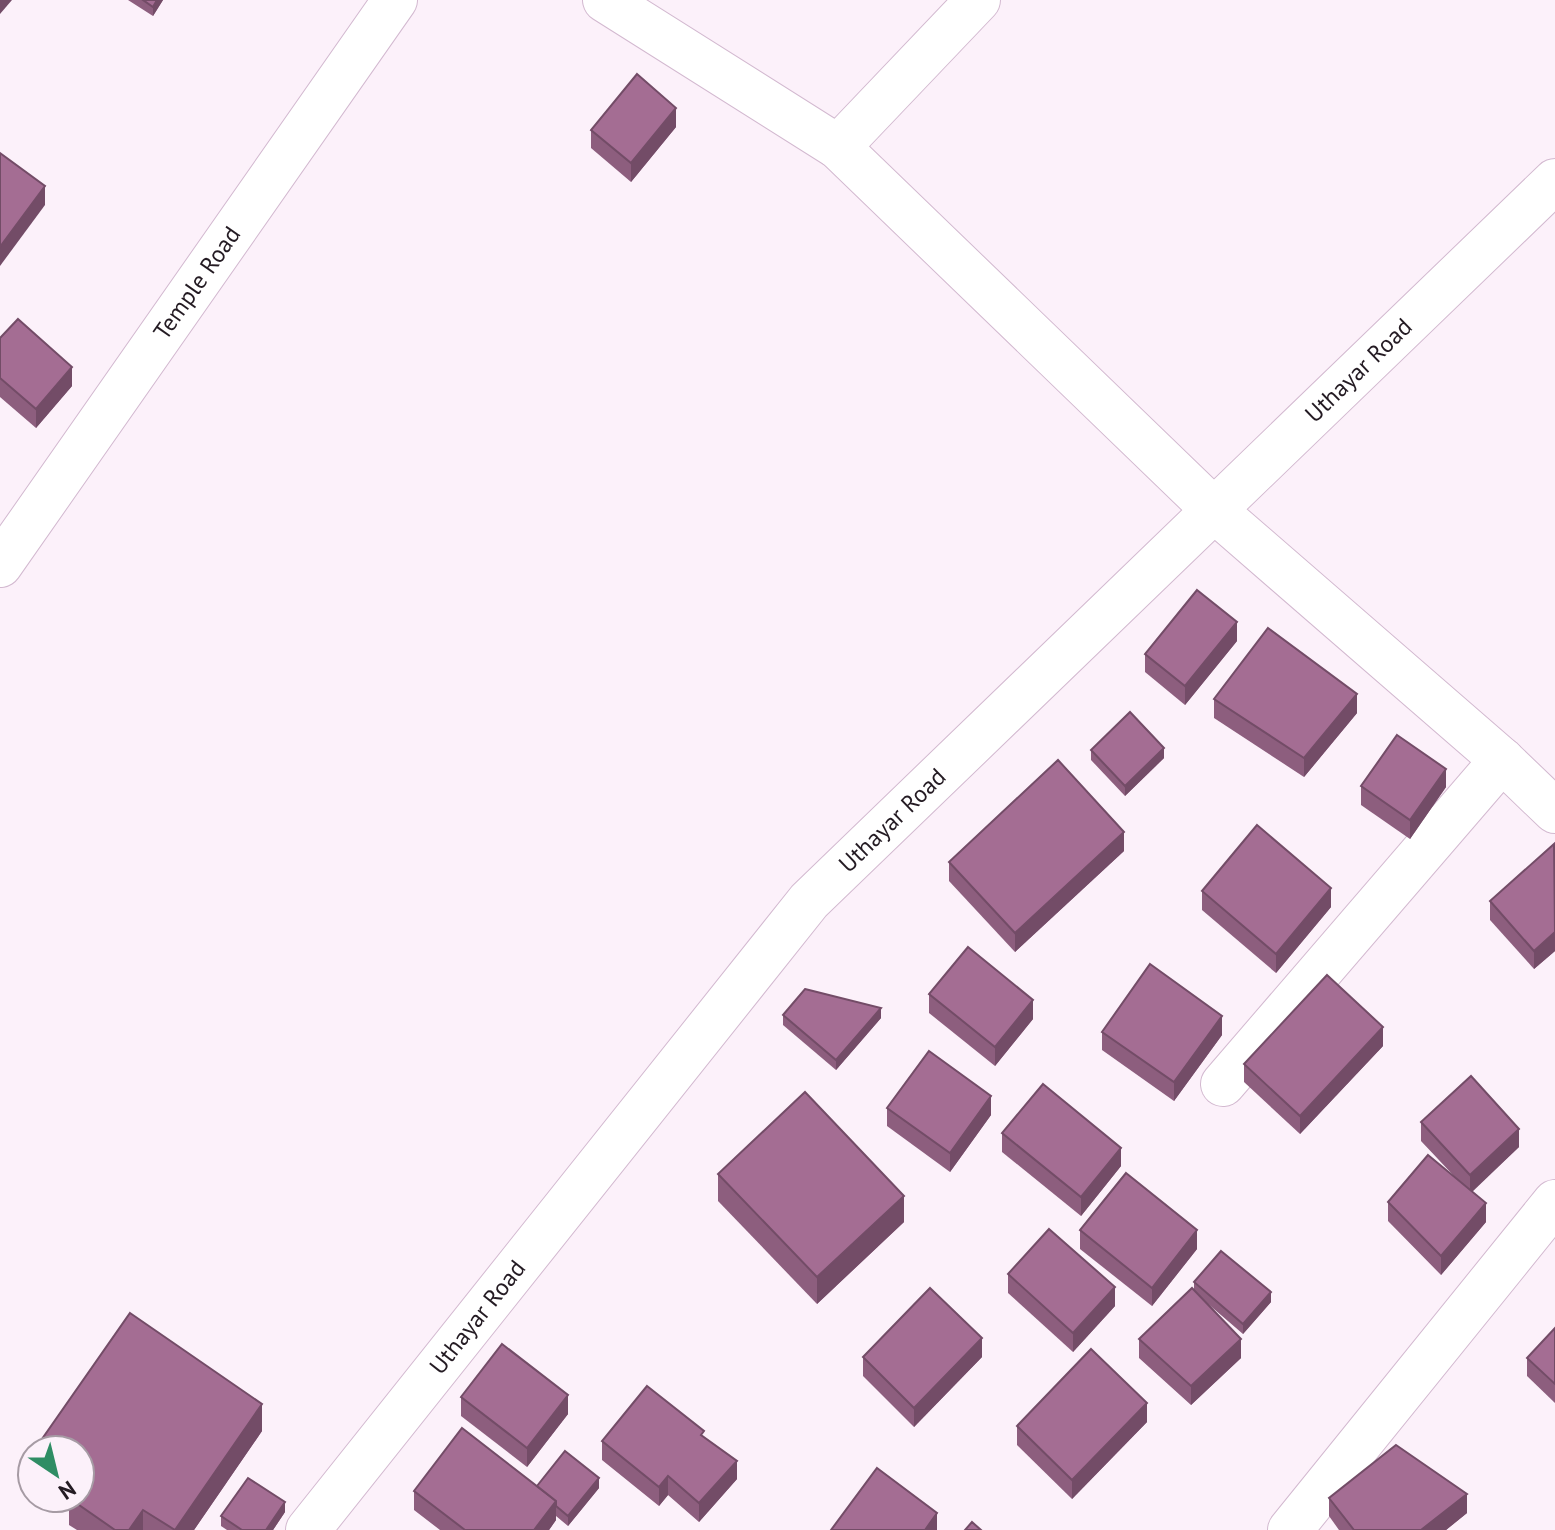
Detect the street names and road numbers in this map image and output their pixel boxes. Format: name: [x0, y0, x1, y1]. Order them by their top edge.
street label: Temple Road: [146, 220, 247, 346]
street label: Uthayar Road: [1298, 311, 1418, 429]
street label: Uthayar Road: [832, 761, 952, 879]
street label: Uthayar Road: [422, 1254, 532, 1380]

